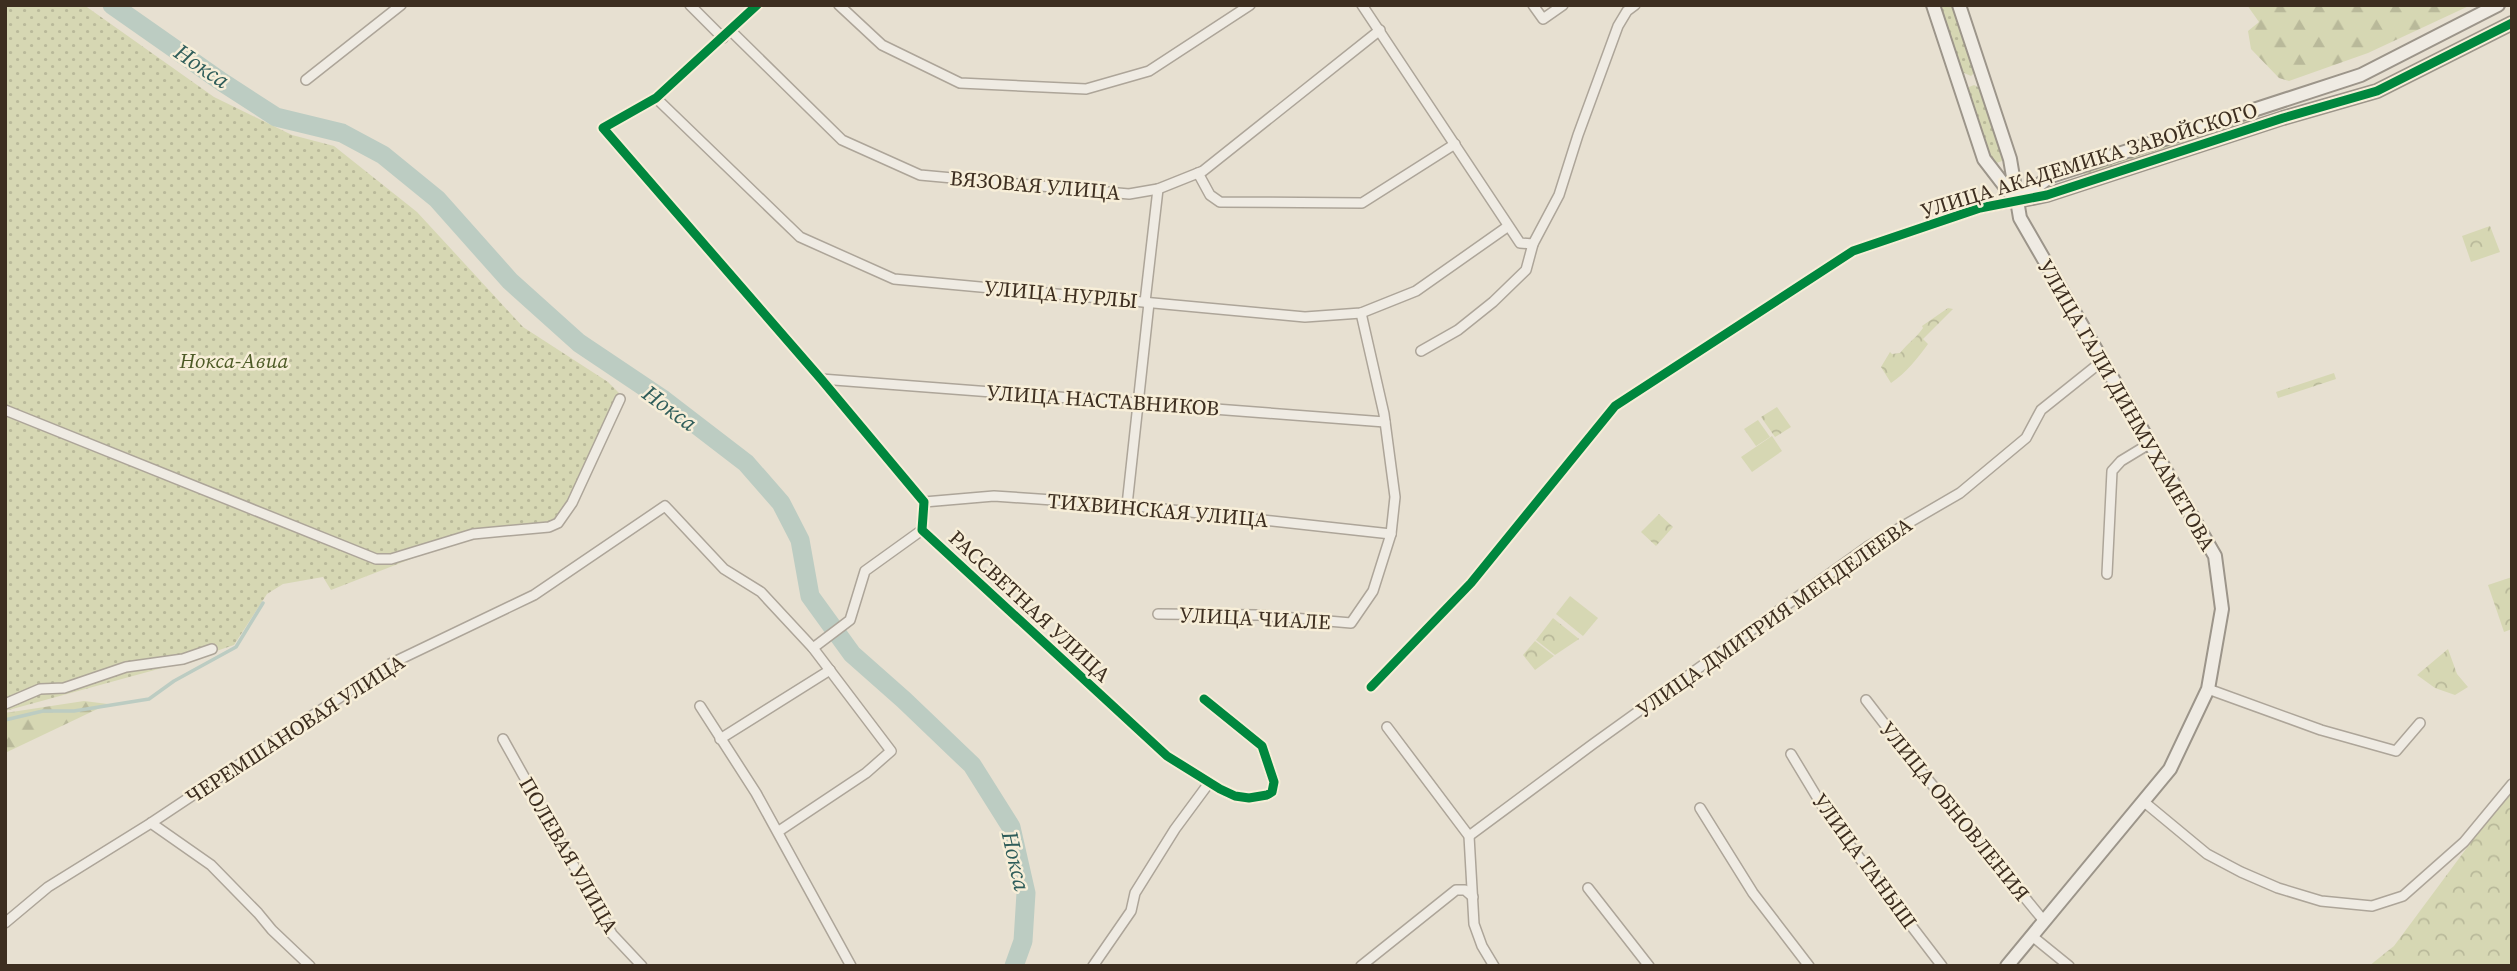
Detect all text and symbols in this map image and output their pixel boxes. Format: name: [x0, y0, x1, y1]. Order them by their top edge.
water label: Нокса: [167, 35, 236, 96]
street label: УЛИЦА АКАДЕМИКА ЗАВОЙСКОГО: [1917, 95, 2261, 225]
street label: ВЯЗОВАЯ УЛИЦА: [949, 163, 1121, 207]
street label: УЛИЦА ГАЛИ ДИНМУХАМЕТОВА: [2031, 254, 2223, 556]
street label: УЛИЦА НУРЛЫ: [983, 273, 1139, 315]
park label: Нокса-Авиа: [179, 346, 288, 375]
water label: Нокса: [635, 377, 704, 439]
street label: УЛИЦА НАСТАВНИКОВ: [986, 377, 1220, 423]
street label: ТИХВИНСКАЯ УЛИЦА: [1046, 486, 1270, 534]
street label: УЛИЦА ДМИТРИЯ МЕНДЕЛЕЕВА: [1630, 510, 1918, 724]
street label: РАССВЕТНАЯ УЛИЦА: [943, 523, 1117, 689]
street label: УЛИЦА ЧИАЛЕ: [1179, 600, 1331, 636]
street label: ЧЕРЕМШАНОВАЯ УЛИЦА: [180, 647, 410, 811]
street label: УЛИЦА ОБНОВЛЕНИЯ: [1874, 715, 2036, 907]
street label: ПОЛЕВАЯ УЛИЦА: [512, 772, 626, 939]
street label: УЛИЦА ТАНЫШ: [1806, 787, 1924, 935]
water label: Нокса: [993, 827, 1038, 894]

